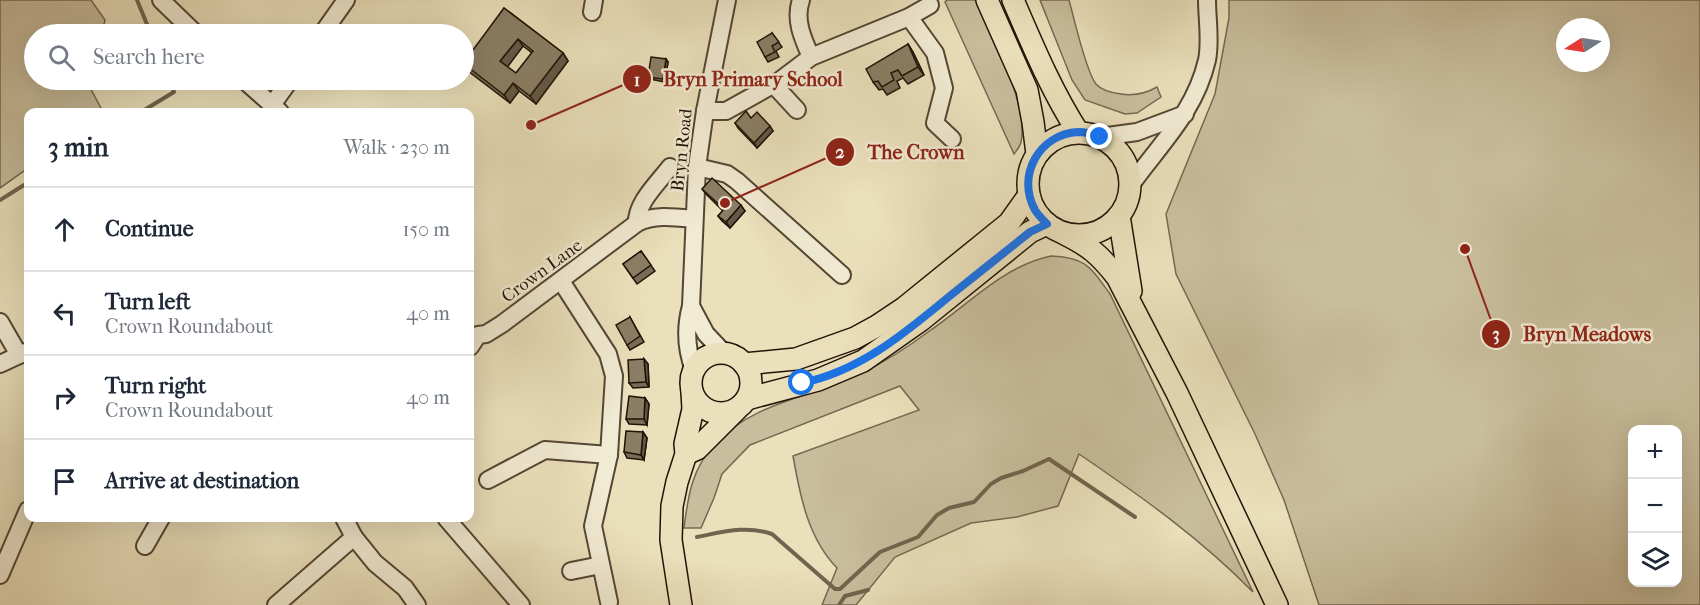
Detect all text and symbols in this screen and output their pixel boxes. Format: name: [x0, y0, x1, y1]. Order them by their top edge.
north arrow: [1556, 18, 1610, 72]
search box: [24, 24, 474, 90]
icon: search: [45, 41, 78, 74]
text: Search here: [93, 44, 205, 70]
callout: Bryn Primary School: [622, 60, 855, 98]
text: Bryn Primary School: [663, 68, 843, 91]
text: 1: [634, 70, 640, 91]
street label: Bryn Road: [667, 107, 697, 193]
route end: [1086, 123, 1112, 149]
text: 3 min: [48, 132, 109, 163]
callout: The Crown: [825, 133, 976, 171]
text: Walk · 230 m: [344, 136, 450, 159]
text: The Crown: [866, 141, 965, 164]
text: 2: [835, 142, 845, 163]
icon: ahead: [48, 213, 81, 246]
text: Continue: [105, 216, 194, 242]
text: 150 m: [402, 218, 450, 241]
street label: Crown Lane: [498, 235, 587, 307]
text: Turn left: [105, 289, 191, 315]
icon: left: [48, 297, 81, 330]
text: 40 m: [406, 302, 450, 325]
text: Crown Roundabout: [105, 315, 273, 338]
callout: Bryn Meadows: [1481, 315, 1663, 353]
text: Bryn Meadows: [1523, 323, 1652, 346]
text: 3: [1492, 324, 1500, 345]
route start: [788, 369, 814, 395]
text: Turn right: [105, 373, 206, 399]
icon: right: [48, 381, 81, 414]
text: 40 m: [406, 386, 450, 409]
text: Crown Roundabout: [105, 399, 273, 422]
map controls: [1628, 425, 1682, 587]
button: +: [1628, 425, 1682, 479]
icon: arrive: [48, 465, 81, 498]
text: Arrive at destination: [105, 468, 299, 494]
button: −: [1628, 479, 1682, 533]
button: layers: [1628, 533, 1682, 587]

